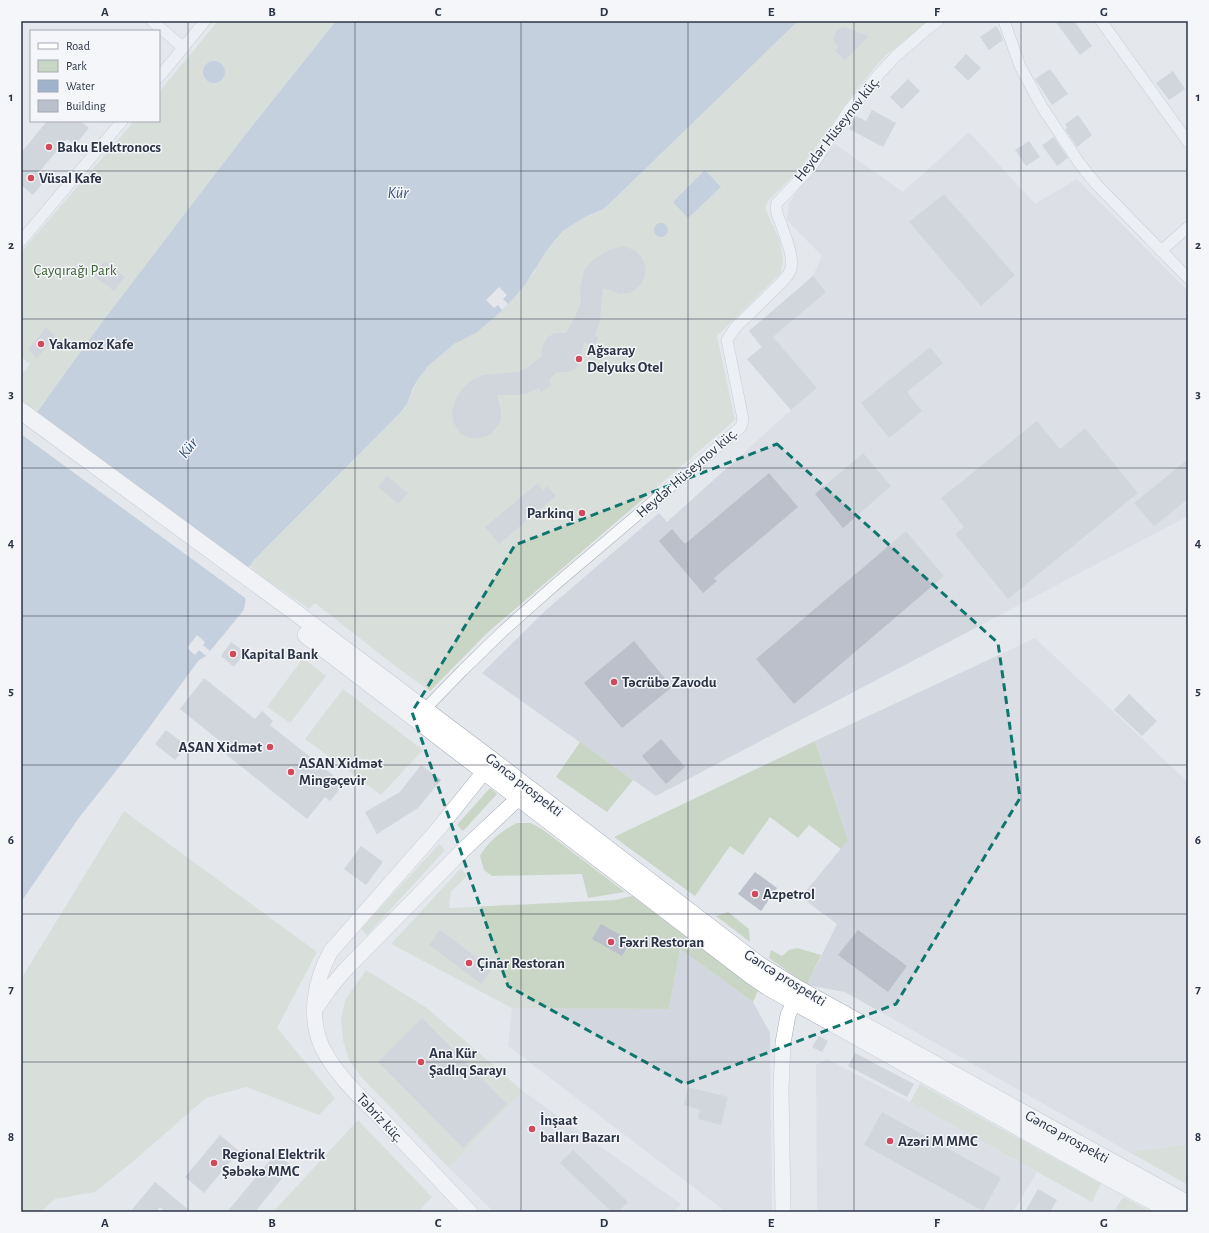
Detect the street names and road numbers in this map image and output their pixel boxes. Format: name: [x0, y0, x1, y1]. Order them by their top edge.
street label: Heydər Hüseynov küç.: [792, 74, 882, 184]
street label: Heydər Hüseynov küç.: [634, 425, 740, 521]
street label: Gəncə prospekti: [483, 750, 565, 820]
street label: Gəncə prospekti: [741, 947, 829, 1009]
street label: Təbriz küç.: [354, 1091, 406, 1145]
street label: Gəncə prospekti: [1023, 1108, 1111, 1166]

